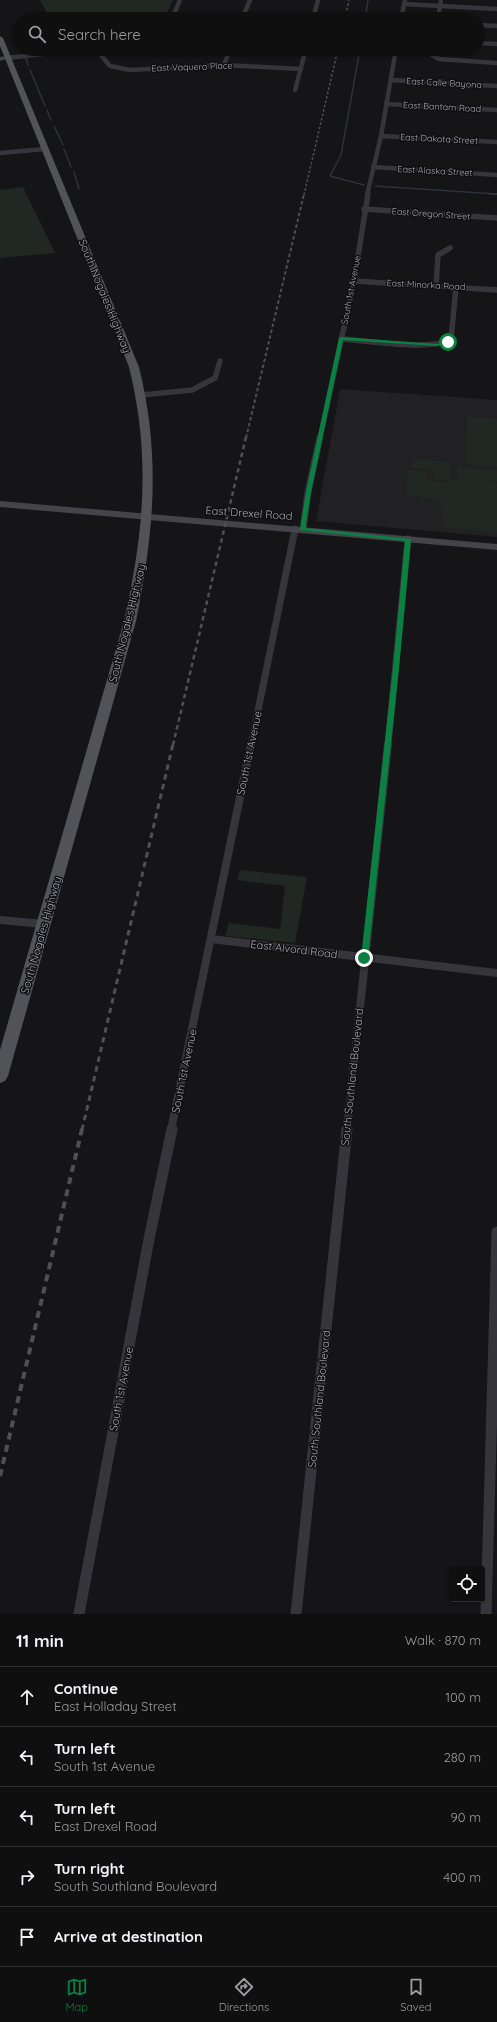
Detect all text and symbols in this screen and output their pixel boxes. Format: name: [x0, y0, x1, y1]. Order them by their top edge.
search box: [12, 12, 485, 56]
icon: search: [26, 23, 48, 45]
text: Search here: [58, 25, 141, 44]
street label: East Vaquero Place: [151, 60, 233, 73]
street label: East Calle Bayona: [406, 75, 482, 90]
street label: East Bantam Road: [403, 99, 481, 114]
street label: East Dakota Street: [400, 131, 478, 146]
street label: East Alaska Street: [397, 163, 473, 178]
street label: East Oregon Street: [391, 205, 471, 222]
street label: South Nogales Highway: [76, 237, 134, 355]
street label: South 1st Avenue: [338, 254, 363, 325]
street label: East Minorka Road: [386, 277, 466, 292]
route start: [439, 333, 457, 351]
street label: East Drexel Road: [205, 503, 293, 523]
street label: South Nogales Highway: [105, 562, 149, 684]
street label: South 1st Avenue: [233, 710, 265, 796]
street label: South Nogales Highway: [18, 875, 64, 995]
street label: East Alvord Road: [250, 937, 338, 961]
route end: [355, 949, 373, 967]
street label: South Southland Boulevard: [338, 1008, 366, 1146]
street label: South 1st Avenue: [168, 1028, 200, 1114]
street label: South Southland Boulevard: [305, 1330, 333, 1468]
street label: South 1st Avenue: [106, 1346, 136, 1432]
map controls: [449, 1566, 485, 1602]
button: locate: [449, 1566, 485, 1602]
text: 11 min: [16, 1630, 64, 1651]
text: Walk · 870 m: [405, 1632, 481, 1648]
text: Continue: [54, 1679, 118, 1698]
icon: ahead: [16, 1686, 38, 1708]
text: 100 m: [445, 1689, 481, 1705]
text: East Holladay Street: [54, 1698, 177, 1714]
text: Turn left: [54, 1739, 116, 1758]
icon: left: [16, 1746, 38, 1768]
text: 280 m: [444, 1749, 481, 1765]
text: South 1st Avenue: [54, 1758, 155, 1774]
text: Turn left: [54, 1799, 116, 1818]
icon: left: [16, 1806, 38, 1828]
text: 90 m: [451, 1809, 481, 1825]
text: East Drexel Road: [54, 1818, 157, 1834]
text: Turn right: [54, 1859, 125, 1878]
icon: right: [16, 1866, 38, 1888]
text: 400 m: [443, 1869, 481, 1885]
text: South Southland Boulevard: [54, 1878, 217, 1894]
icon: arrive: [16, 1926, 38, 1948]
text: Arrive at destination: [54, 1927, 203, 1946]
tab: Map: [65, 1976, 88, 2014]
tab: Directions: [219, 1976, 269, 2014]
tab: Saved: [400, 1976, 432, 2014]

